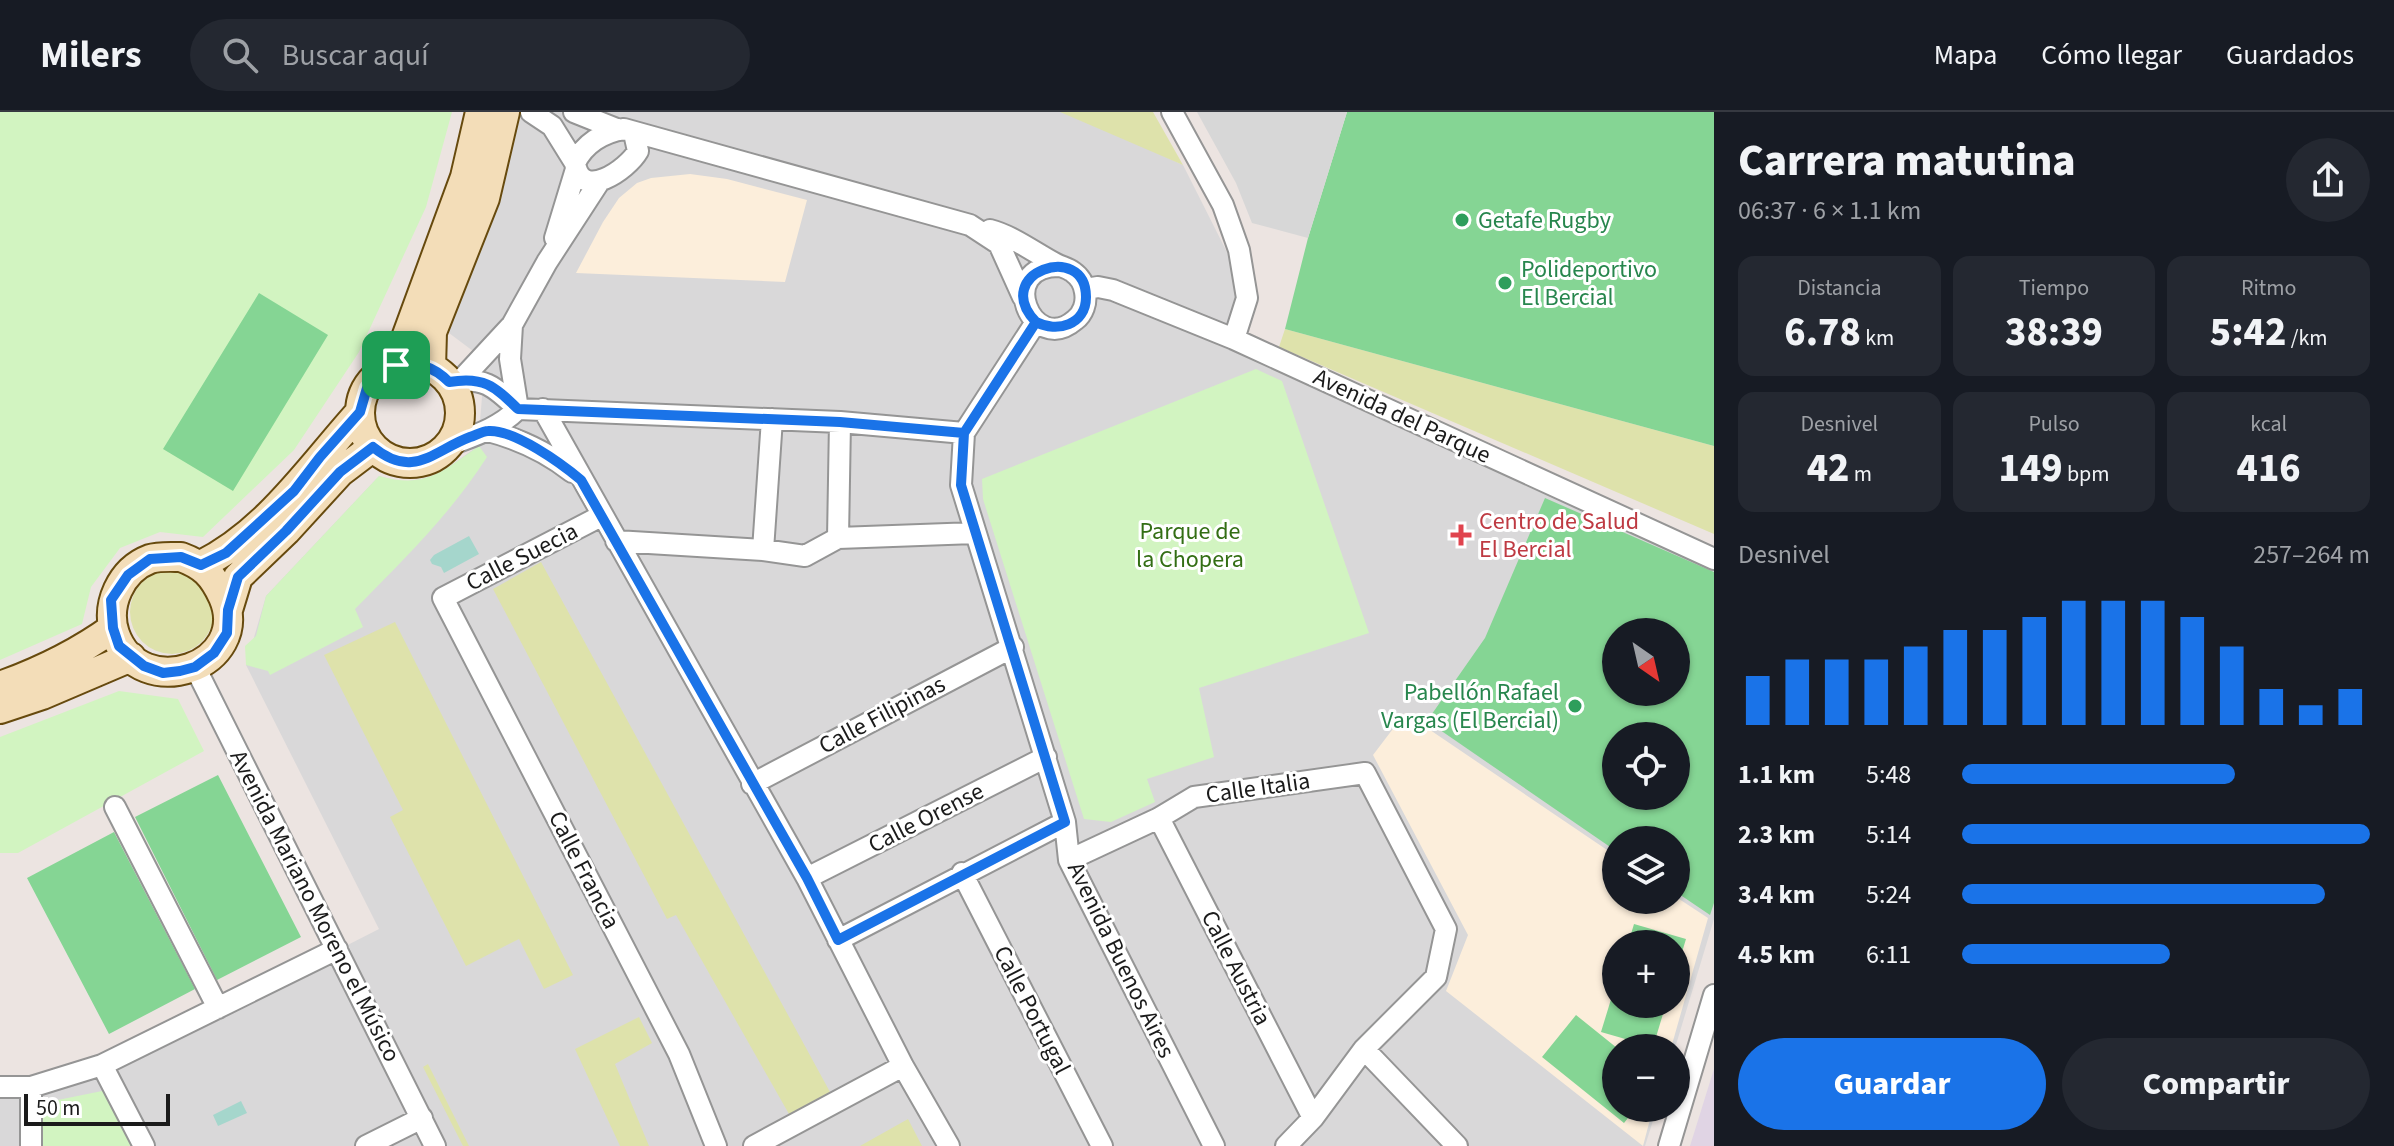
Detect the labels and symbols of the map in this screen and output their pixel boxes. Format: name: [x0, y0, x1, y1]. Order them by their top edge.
place label: Getafe Rugby: [1478, 203, 1611, 238]
marker: Getafe Rugby: [1453, 211, 1471, 229]
place label: Polideportivo El Bercial: [1521, 252, 1657, 315]
marker: Polideportivo El Bercial: [1496, 274, 1514, 292]
pin: [362, 331, 430, 399]
street label: Avenida del Parque: [1307, 360, 1497, 472]
place label: Centro de Salud El Bercial: [1479, 504, 1639, 567]
street label: Calle Suecia: [460, 514, 584, 600]
park label: Parque de la Chopera: [1136, 514, 1244, 577]
marker: Centro de Salud El Bercial: [1450, 524, 1472, 546]
north arrow: [1602, 618, 1690, 706]
street label: Calle Filipinas: [812, 667, 952, 763]
place label: Pabellón Rafael Vargas (El Bercial): [1381, 675, 1559, 738]
marker: Pabellón Rafael Vargas (El Bercial): [1566, 697, 1584, 715]
street label: Avenida Mariano Moreno el Músico: [221, 744, 409, 1068]
street label: Calle Italia: [1204, 763, 1312, 813]
street label: Calle Orense: [862, 774, 990, 862]
street label: Calle Francia: [539, 805, 629, 935]
street label: Avenida Buenos Aires: [1058, 856, 1184, 1064]
street label: Calle Austria: [1192, 904, 1280, 1032]
street label: Calle Portugal: [985, 940, 1079, 1080]
scale bar: [24, 1090, 170, 1126]

